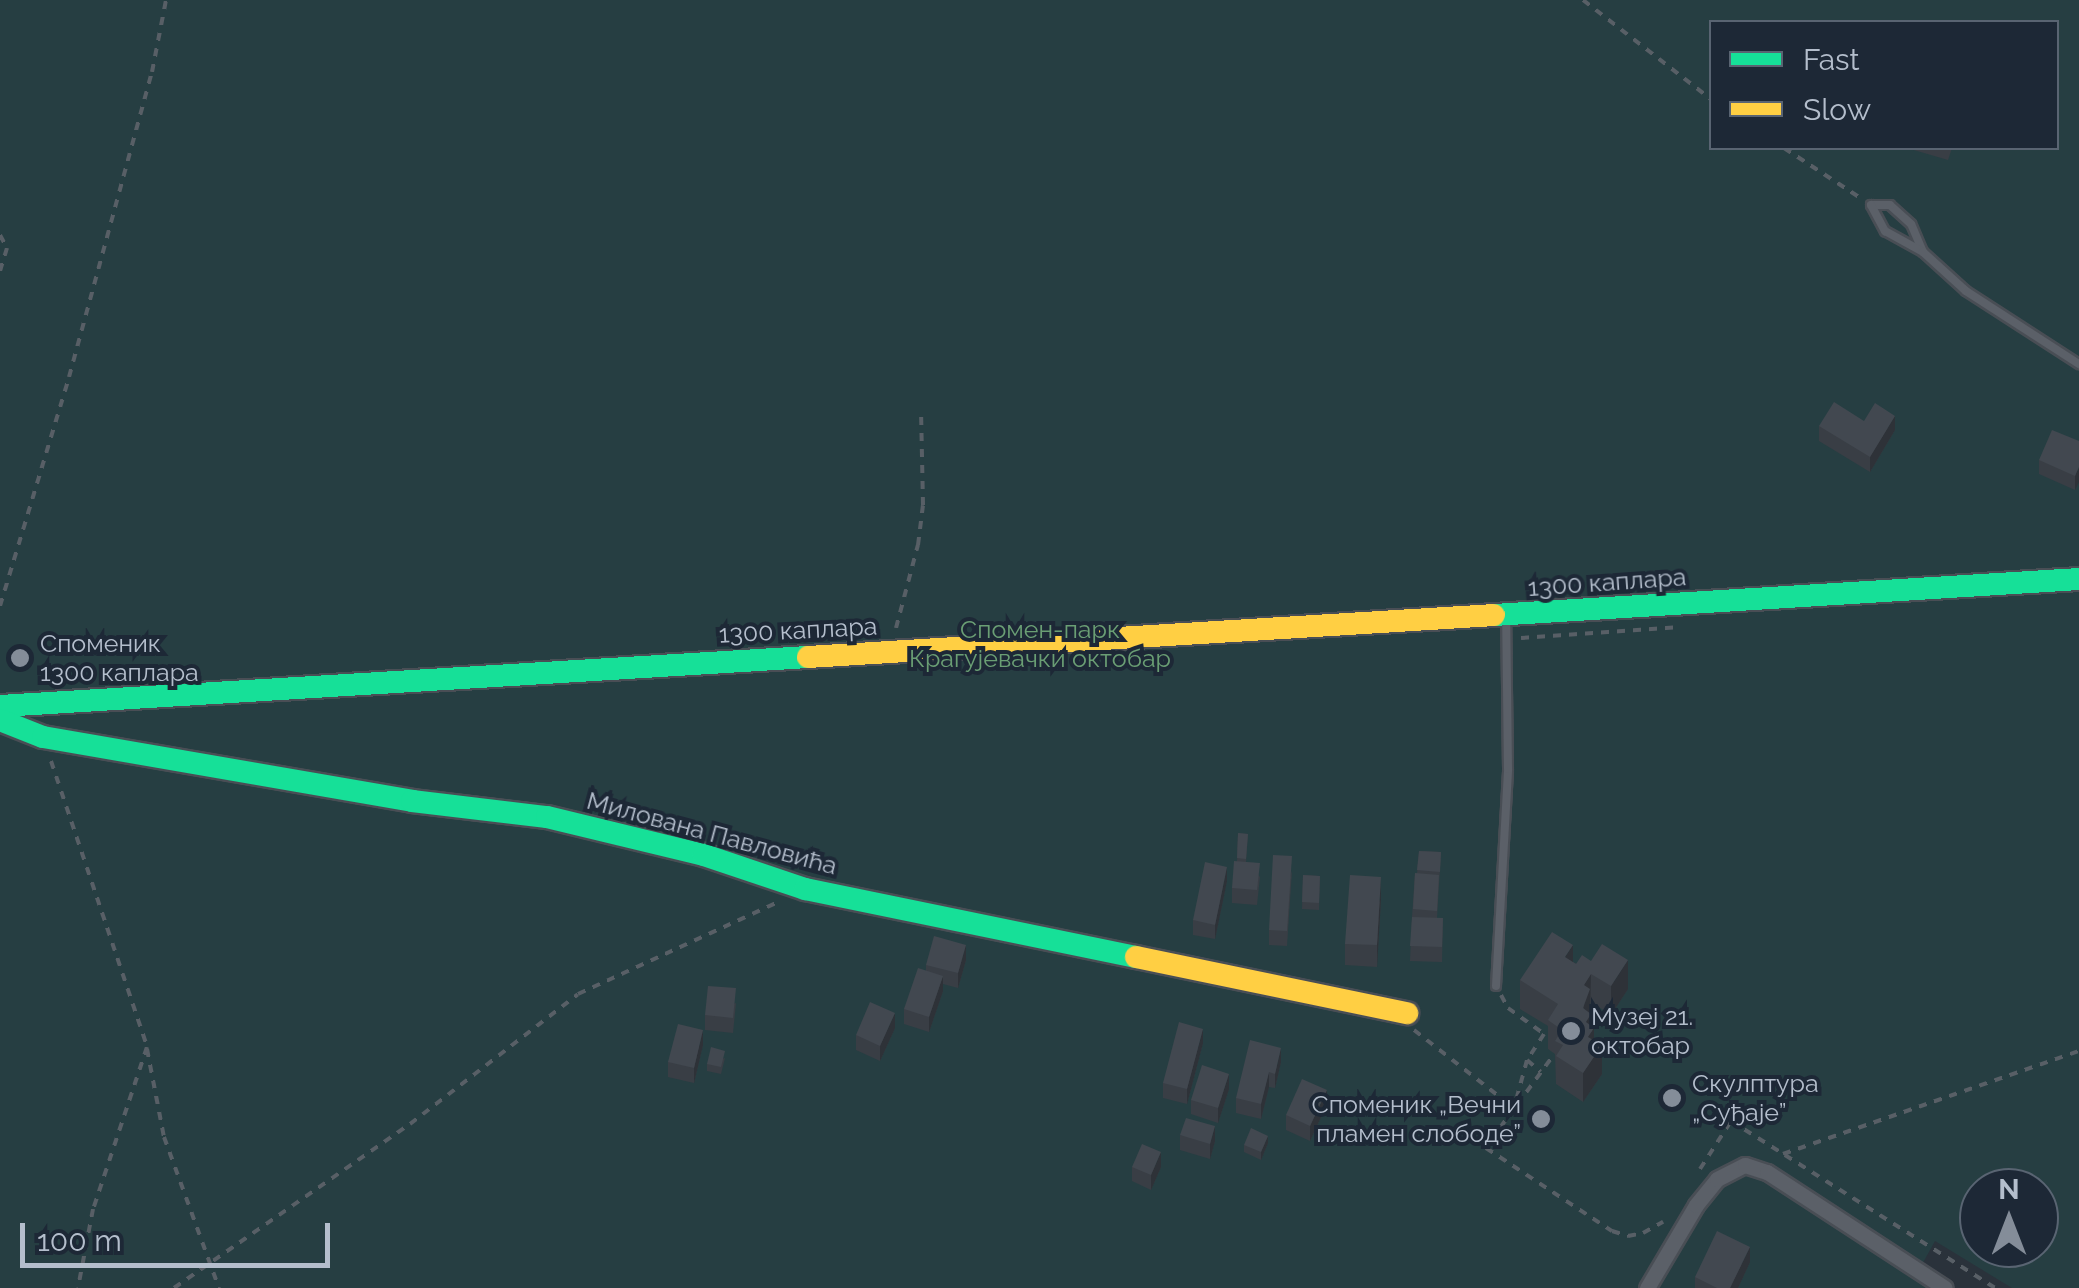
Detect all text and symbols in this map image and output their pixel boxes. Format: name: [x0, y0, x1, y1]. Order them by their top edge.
legend: [1709, 20, 2059, 150]
text: Fast: [1803, 42, 1860, 77]
text: Slow: [1803, 92, 1871, 127]
street label: 1300 каплара: [1527, 562, 1687, 602]
street label: 1300 каплара: [718, 611, 878, 649]
park label: Спомен-парк Крагујевачки октобар: [909, 615, 1171, 674]
place label: Споменик 1300 каплара: [40, 629, 199, 688]
marker: Споменик 1300 каплара: [9, 647, 31, 669]
street label: Милована Павловића: [584, 785, 840, 881]
place label: Музеј 21. октобар: [1591, 1002, 1693, 1061]
marker: Музеј 21. октобар: [1560, 1020, 1582, 1042]
place label: Скулптура „Суђаје”: [1692, 1069, 1819, 1128]
marker: Скулптура „Суђаје”: [1661, 1087, 1683, 1109]
place label: Споменик „Вечни пламен слободе”: [1312, 1090, 1521, 1149]
marker: Споменик „Вечни пламен слободе”: [1530, 1108, 1552, 1130]
north arrow: [1959, 1168, 2059, 1268]
text: N: [1998, 1173, 2020, 1206]
scale bar: [25, 1203, 335, 1265]
text: 100 m: [37, 1223, 122, 1258]

